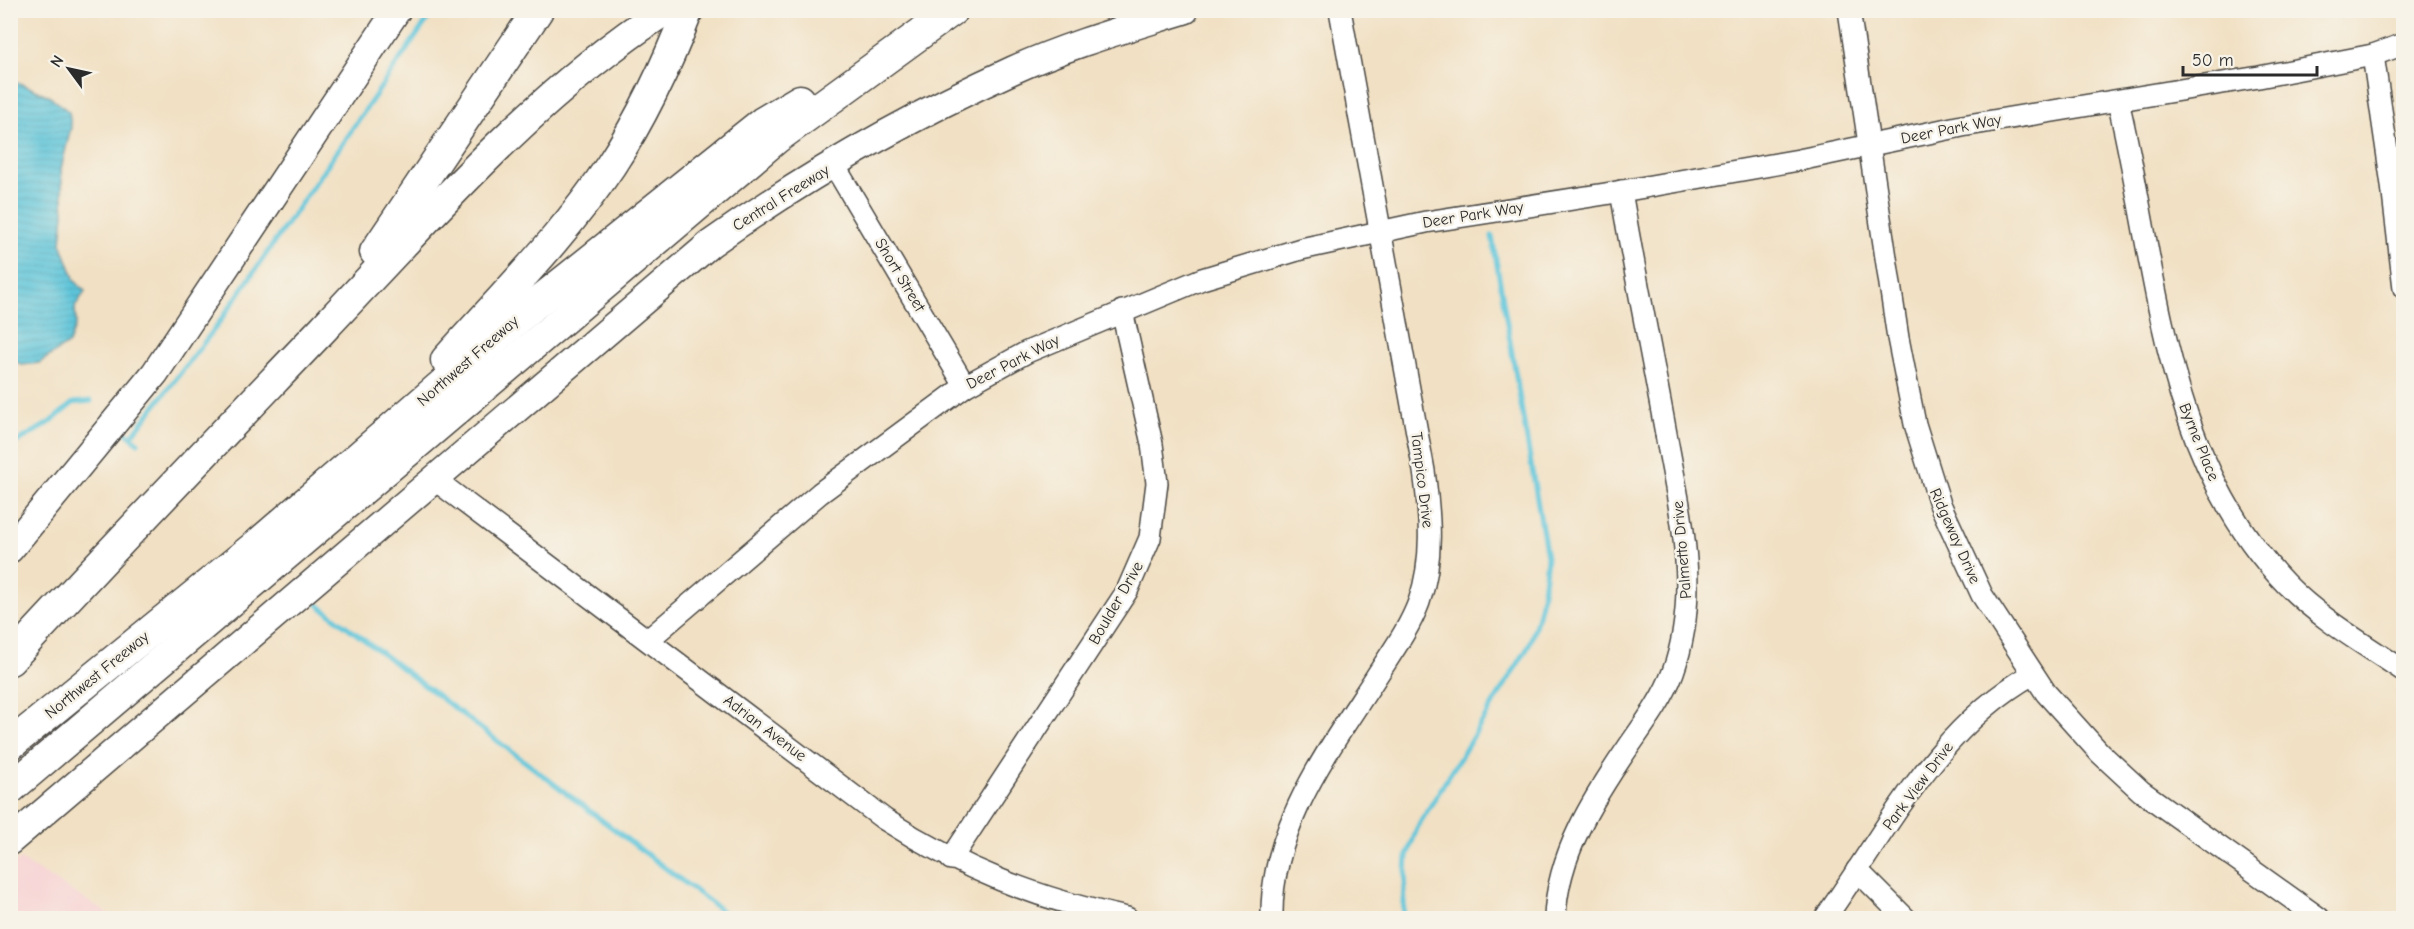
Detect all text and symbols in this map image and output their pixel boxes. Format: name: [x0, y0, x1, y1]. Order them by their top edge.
north arrow: [39, 39, 99, 99]
scale bar: [2183, 39, 2316, 77]
text: 50 m: [2192, 50, 2234, 71]
text: N: [47, 52, 68, 71]
street label: Deer Park Way: [1899, 110, 2004, 148]
street label: Central Freeway: [729, 161, 833, 235]
street label: Deer Park Way: [1421, 198, 1526, 232]
street label: Short Street: [871, 235, 929, 315]
street label: Northwest Freeway: [414, 312, 523, 410]
street label: Deer Park Way: [963, 330, 1063, 393]
street label: Byrne Place: [2175, 401, 2223, 483]
street label: Tampico Drive: [1407, 431, 1437, 529]
street label: Ridgeway Drive: [1926, 485, 1984, 587]
street label: Palmetto Drive: [1669, 500, 1695, 600]
street label: Boulder Drive: [1085, 558, 1147, 648]
street label: Northwest Freeway: [41, 627, 153, 722]
street label: Adrian Avenue: [720, 691, 810, 765]
street label: Park View Drive: [1879, 738, 1957, 834]

